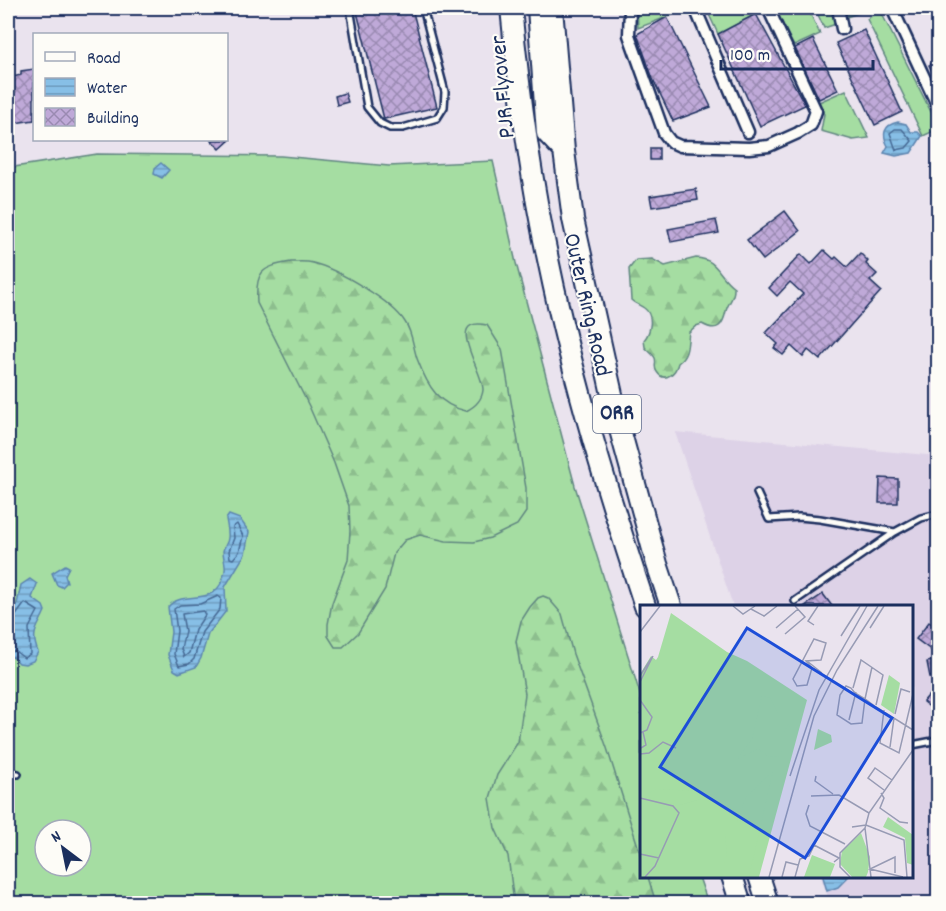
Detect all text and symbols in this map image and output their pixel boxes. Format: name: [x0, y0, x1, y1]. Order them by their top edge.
legend: [33, 33, 228, 141]
scale bar: [721, 33, 872, 71]
street label: PJR Flyover: [483, 34, 525, 140]
text: 100 m: [730, 44, 770, 69]
text: Road: [87, 47, 121, 72]
text: Water: [87, 77, 127, 102]
text: Building: [87, 107, 139, 132]
street label: Outer Ring Road: [553, 230, 619, 380]
road number: ORR: [593, 395, 641, 433]
inset map: [640, 605, 913, 878]
north arrow: [33, 818, 93, 878]
text: N: [47, 826, 66, 849]

